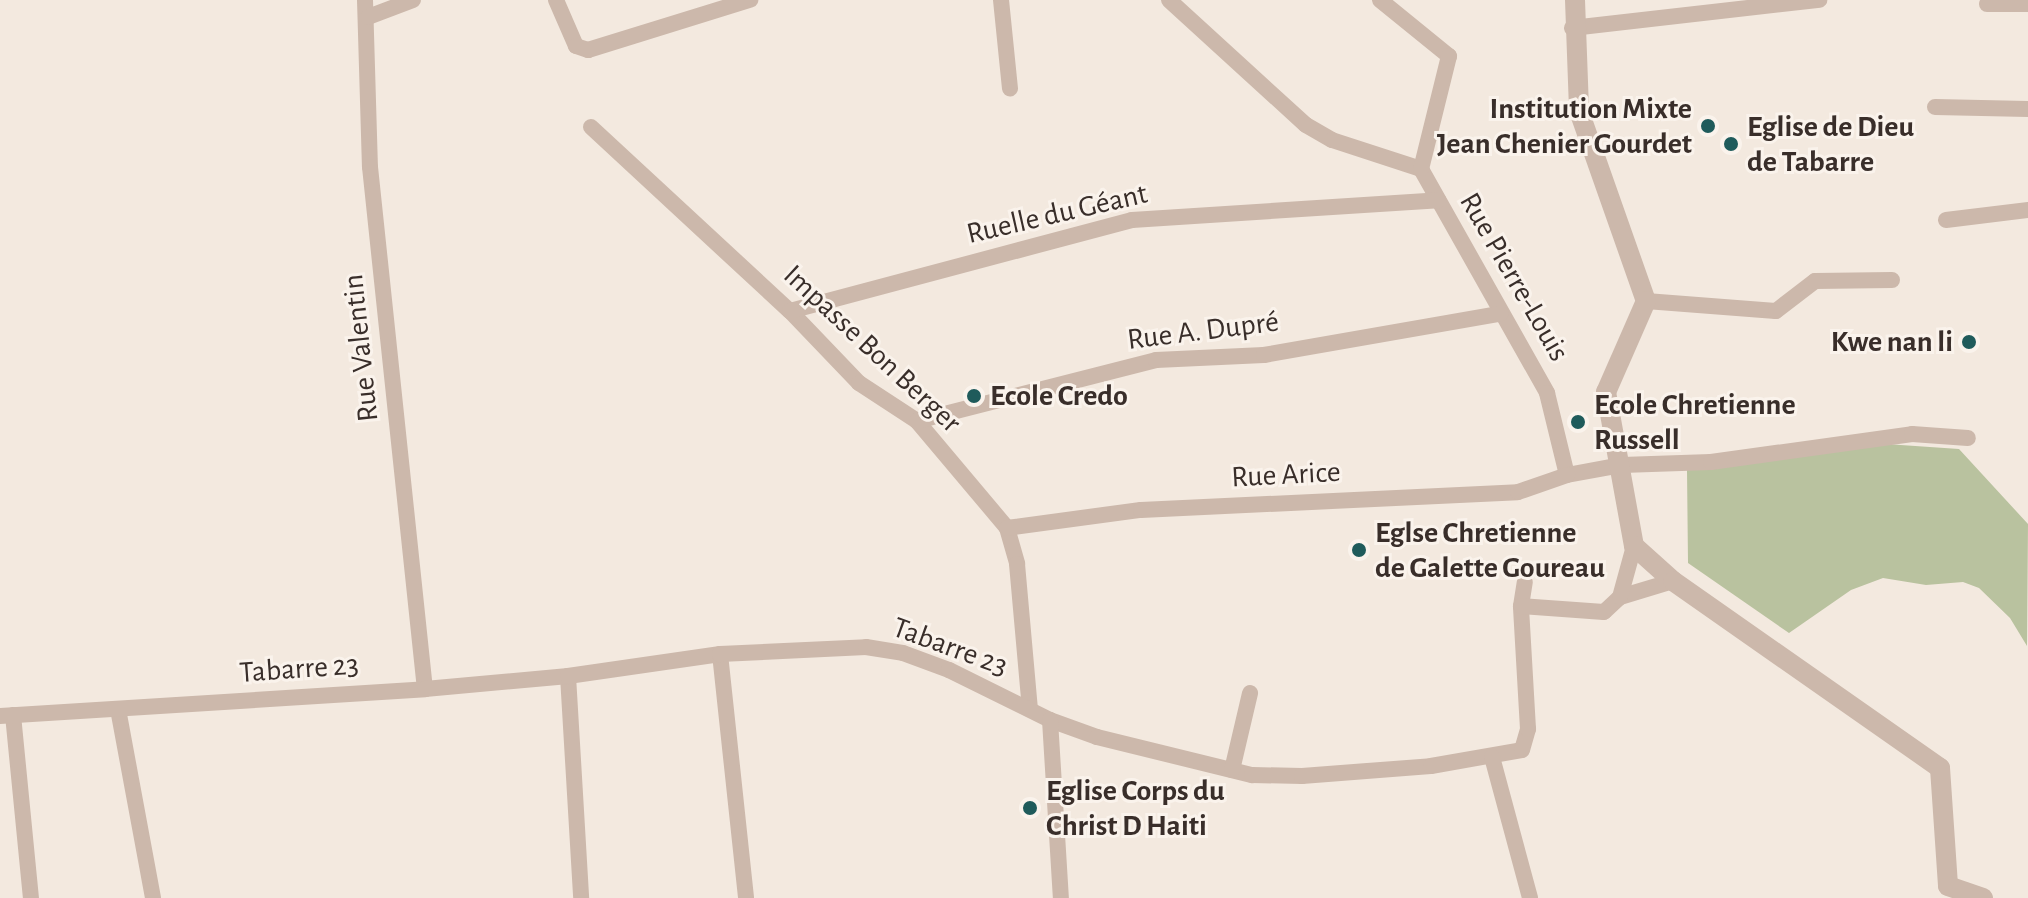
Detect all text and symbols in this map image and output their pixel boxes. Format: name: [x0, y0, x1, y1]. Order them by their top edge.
place label: Institution Mixte Jean Chenier Gourdet: [1437, 91, 1692, 162]
place label: Eglise de Dieu de Tabarre: [1747, 109, 1914, 180]
marker: Institution Mixte Jean Chenier Gourdet: [1699, 117, 1717, 135]
marker: Eglise de Dieu de Tabarre: [1722, 135, 1740, 153]
street label: Ruelle du Géant: [963, 176, 1151, 252]
street label: Rue Pierre-Louis: [1451, 186, 1577, 368]
street label: Impasse Bon Berger: [776, 257, 968, 441]
street label: Rue Valentin: [335, 272, 387, 424]
street label: Rue A. Dupré: [1125, 304, 1281, 358]
place label: Kwe nan li: [1831, 324, 1953, 360]
marker: Kwe nan li: [1960, 333, 1978, 351]
place label: Ecole Credo: [990, 378, 1128, 414]
marker: Ecole Credo: [965, 387, 983, 405]
place label: Ecole Chretienne Russell: [1594, 387, 1796, 458]
marker: Ecole Chretienne Russell: [1569, 413, 1587, 431]
street label: Rue Arice: [1230, 454, 1342, 496]
place label: Eglse Chretienne de Galette Goureau: [1375, 515, 1605, 586]
marker: Eglse Chretienne de Galette Goureau: [1350, 541, 1368, 559]
street label: Tabarre 23: [888, 610, 1012, 684]
street label: Tabarre 23: [238, 647, 360, 691]
place label: Eglise Corps du Christ D Haiti: [1046, 773, 1225, 844]
marker: Eglise Corps du Christ D Haiti: [1021, 799, 1039, 817]

